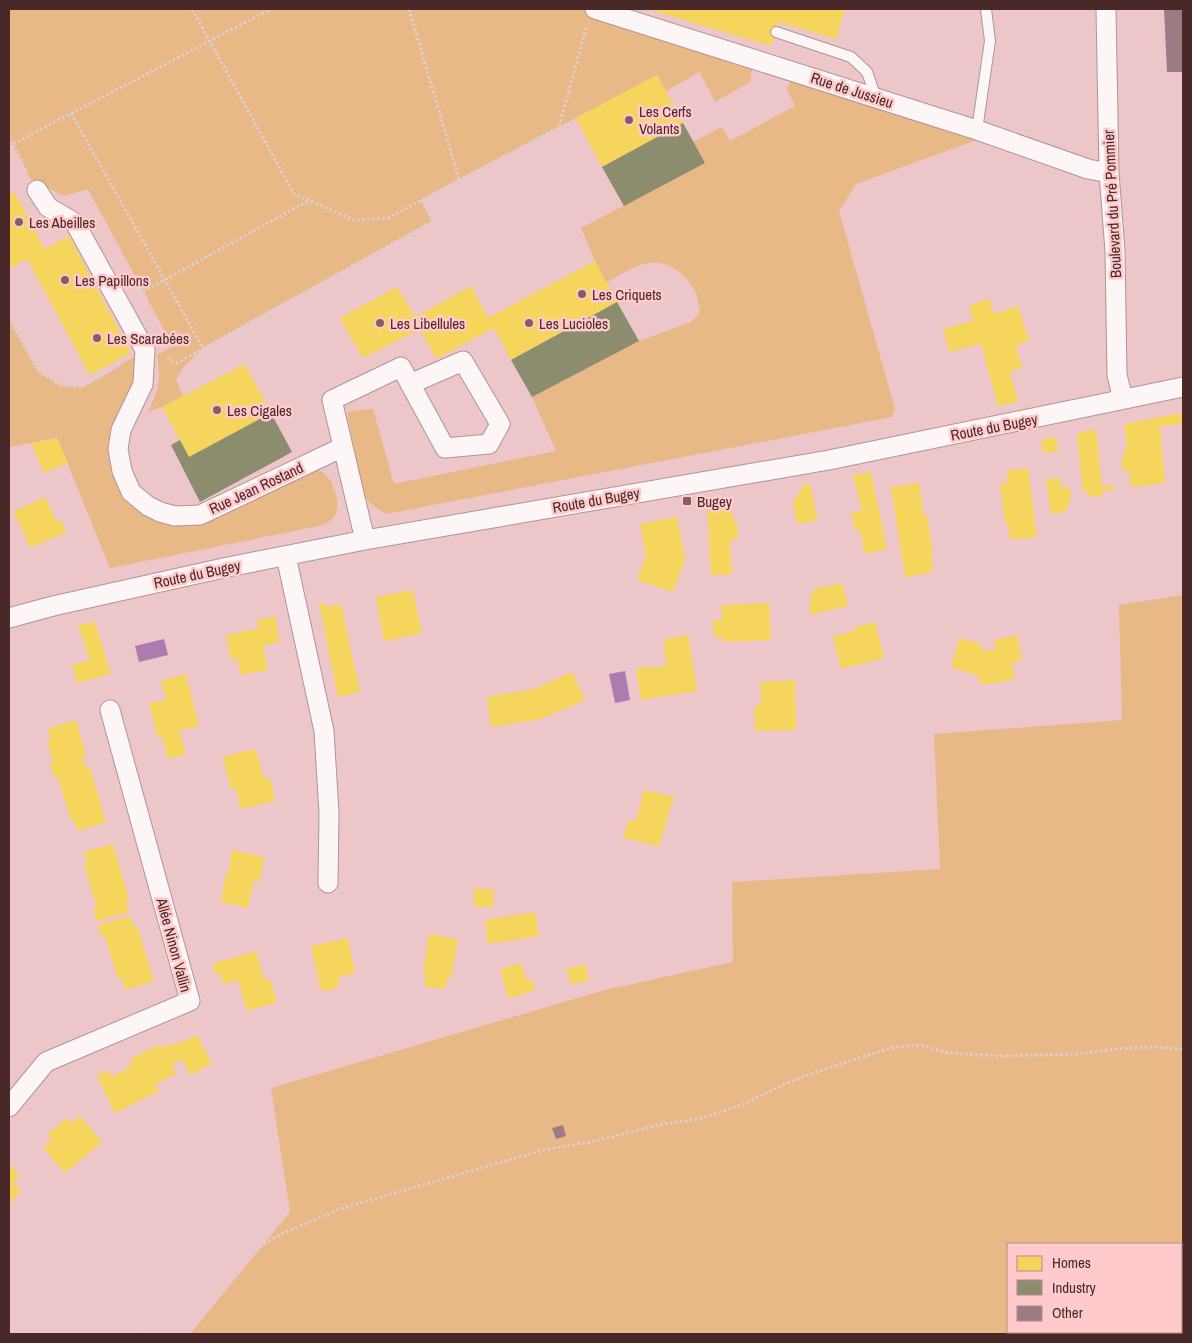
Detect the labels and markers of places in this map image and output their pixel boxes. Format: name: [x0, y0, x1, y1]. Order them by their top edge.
place label: Les Cerfs Volants: [639, 101, 692, 139]
marker: Les Cerfs Volants: [623, 114, 635, 126]
place label: Les Abeilles: [29, 212, 95, 233]
marker: Les Abeilles: [13, 216, 25, 228]
place label: Les Papillons: [75, 270, 149, 291]
marker: Les Papillons: [59, 274, 71, 286]
place label: Les Criquets: [592, 284, 662, 305]
marker: Les Criquets: [576, 288, 588, 300]
place label: Les Libellules: [390, 313, 465, 334]
place label: Les Lucioles: [539, 313, 608, 334]
marker: Les Libellules: [374, 317, 386, 329]
marker: Les Lucioles: [523, 317, 535, 329]
place label: Les Scarabées: [107, 328, 189, 349]
marker: Les Scarabées: [91, 332, 103, 344]
place label: Les Cigales: [227, 400, 292, 421]
marker: Les Cigales: [211, 404, 223, 416]
place label: Bugey: [697, 491, 733, 512]
marker: Bugey: [681, 495, 693, 507]

